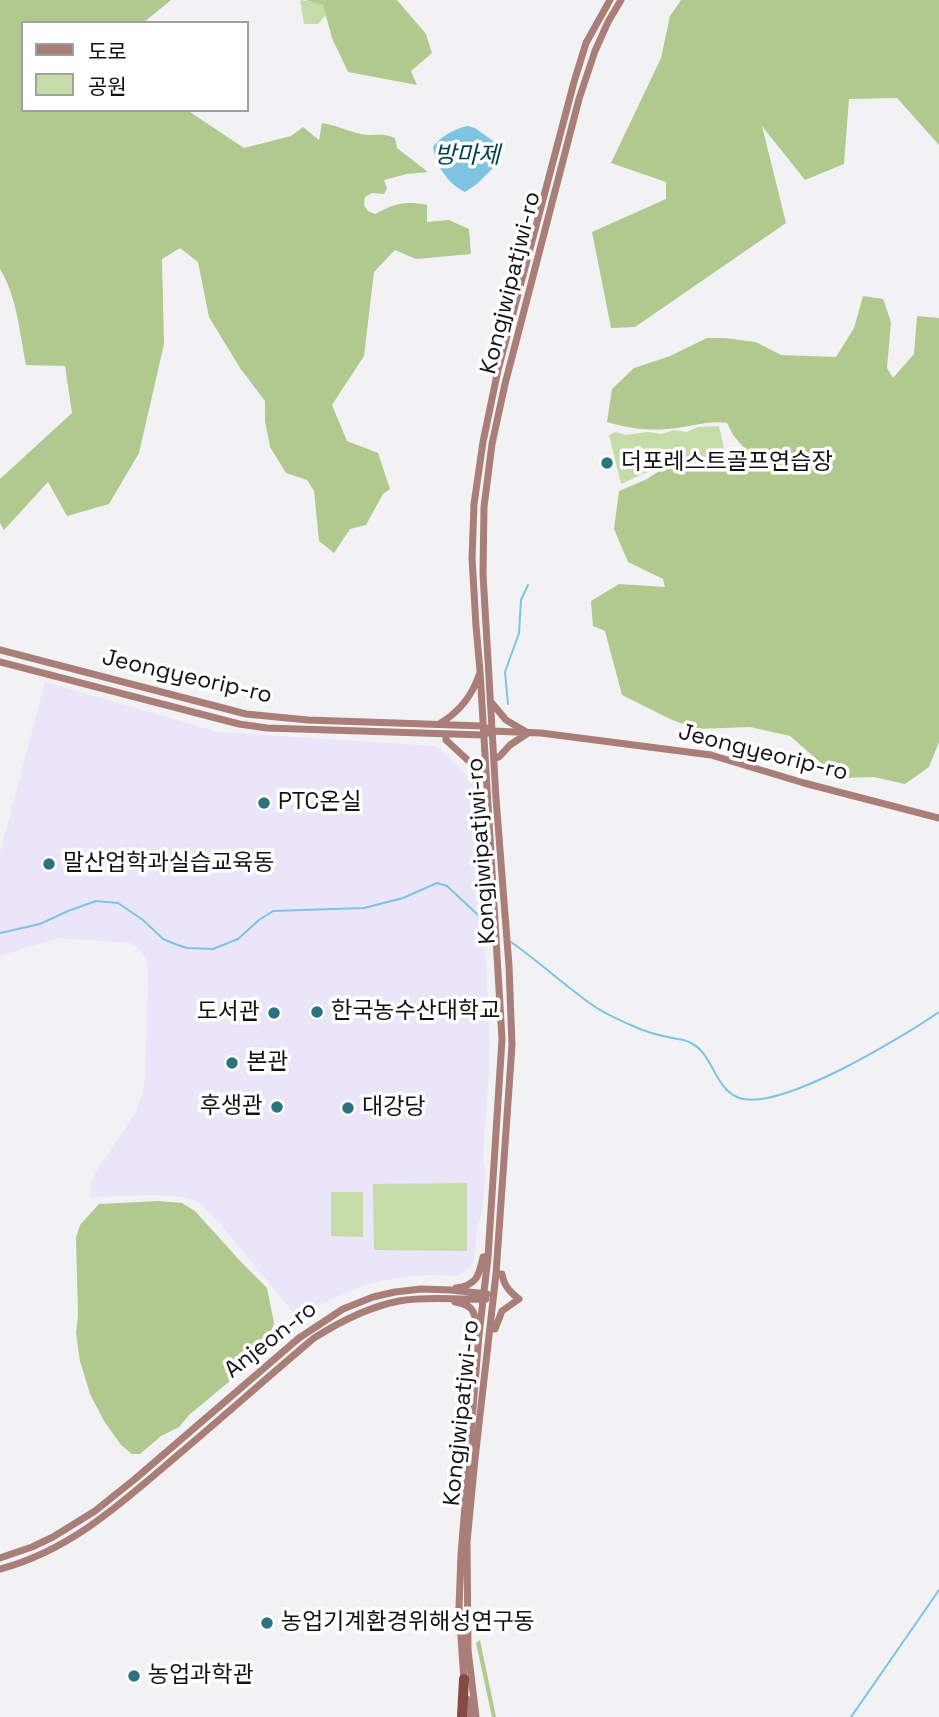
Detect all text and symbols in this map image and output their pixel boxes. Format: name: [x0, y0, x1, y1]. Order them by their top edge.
legend: [21, 21, 248, 112]
text: 도로: [88, 38, 127, 65]
text: 공원: [88, 73, 127, 100]
water label: 방마제: [434, 142, 500, 170]
street label: Kongjwipatjwi-ro: [475, 189, 547, 377]
place label: 더포레스트골프연습장: [621, 449, 833, 477]
marker: 더포레스트골프연습장: [599, 455, 615, 471]
street label: Jeongyeorip-ro: [99, 644, 275, 710]
street label: Jeongyeorip-ro: [675, 719, 851, 787]
street label: Kongjwipatjwi-ro: [462, 757, 502, 945]
place label: PTC온실: [278, 789, 362, 817]
marker: PTC온실: [256, 795, 272, 811]
place label: 말산업학과실습교육동: [63, 850, 275, 878]
marker: 말산업학과실습교육동: [41, 856, 57, 872]
place label: 한국농수산대학교: [331, 998, 500, 1026]
place label: 도서관: [197, 999, 260, 1027]
marker: 한국농수산대학교: [309, 1004, 325, 1020]
marker: 도서관: [266, 1005, 282, 1021]
place label: 본관: [246, 1049, 288, 1077]
marker: 본관: [224, 1055, 240, 1071]
place label: 후생관: [200, 1093, 263, 1121]
place label: 대강당: [362, 1094, 425, 1122]
marker: 후생관: [269, 1099, 285, 1115]
marker: 대강당: [340, 1100, 356, 1116]
street label: Anjeon-ro: [220, 1296, 322, 1384]
street label: Kongjwipatjwi-ro: [439, 1319, 485, 1507]
place label: 농업기계환경위해성연구동: [281, 1609, 535, 1637]
marker: 농업기계환경위해성연구동: [259, 1615, 275, 1631]
place label: 농업과학관: [148, 1662, 254, 1690]
marker: 농업과학관: [126, 1668, 142, 1684]

